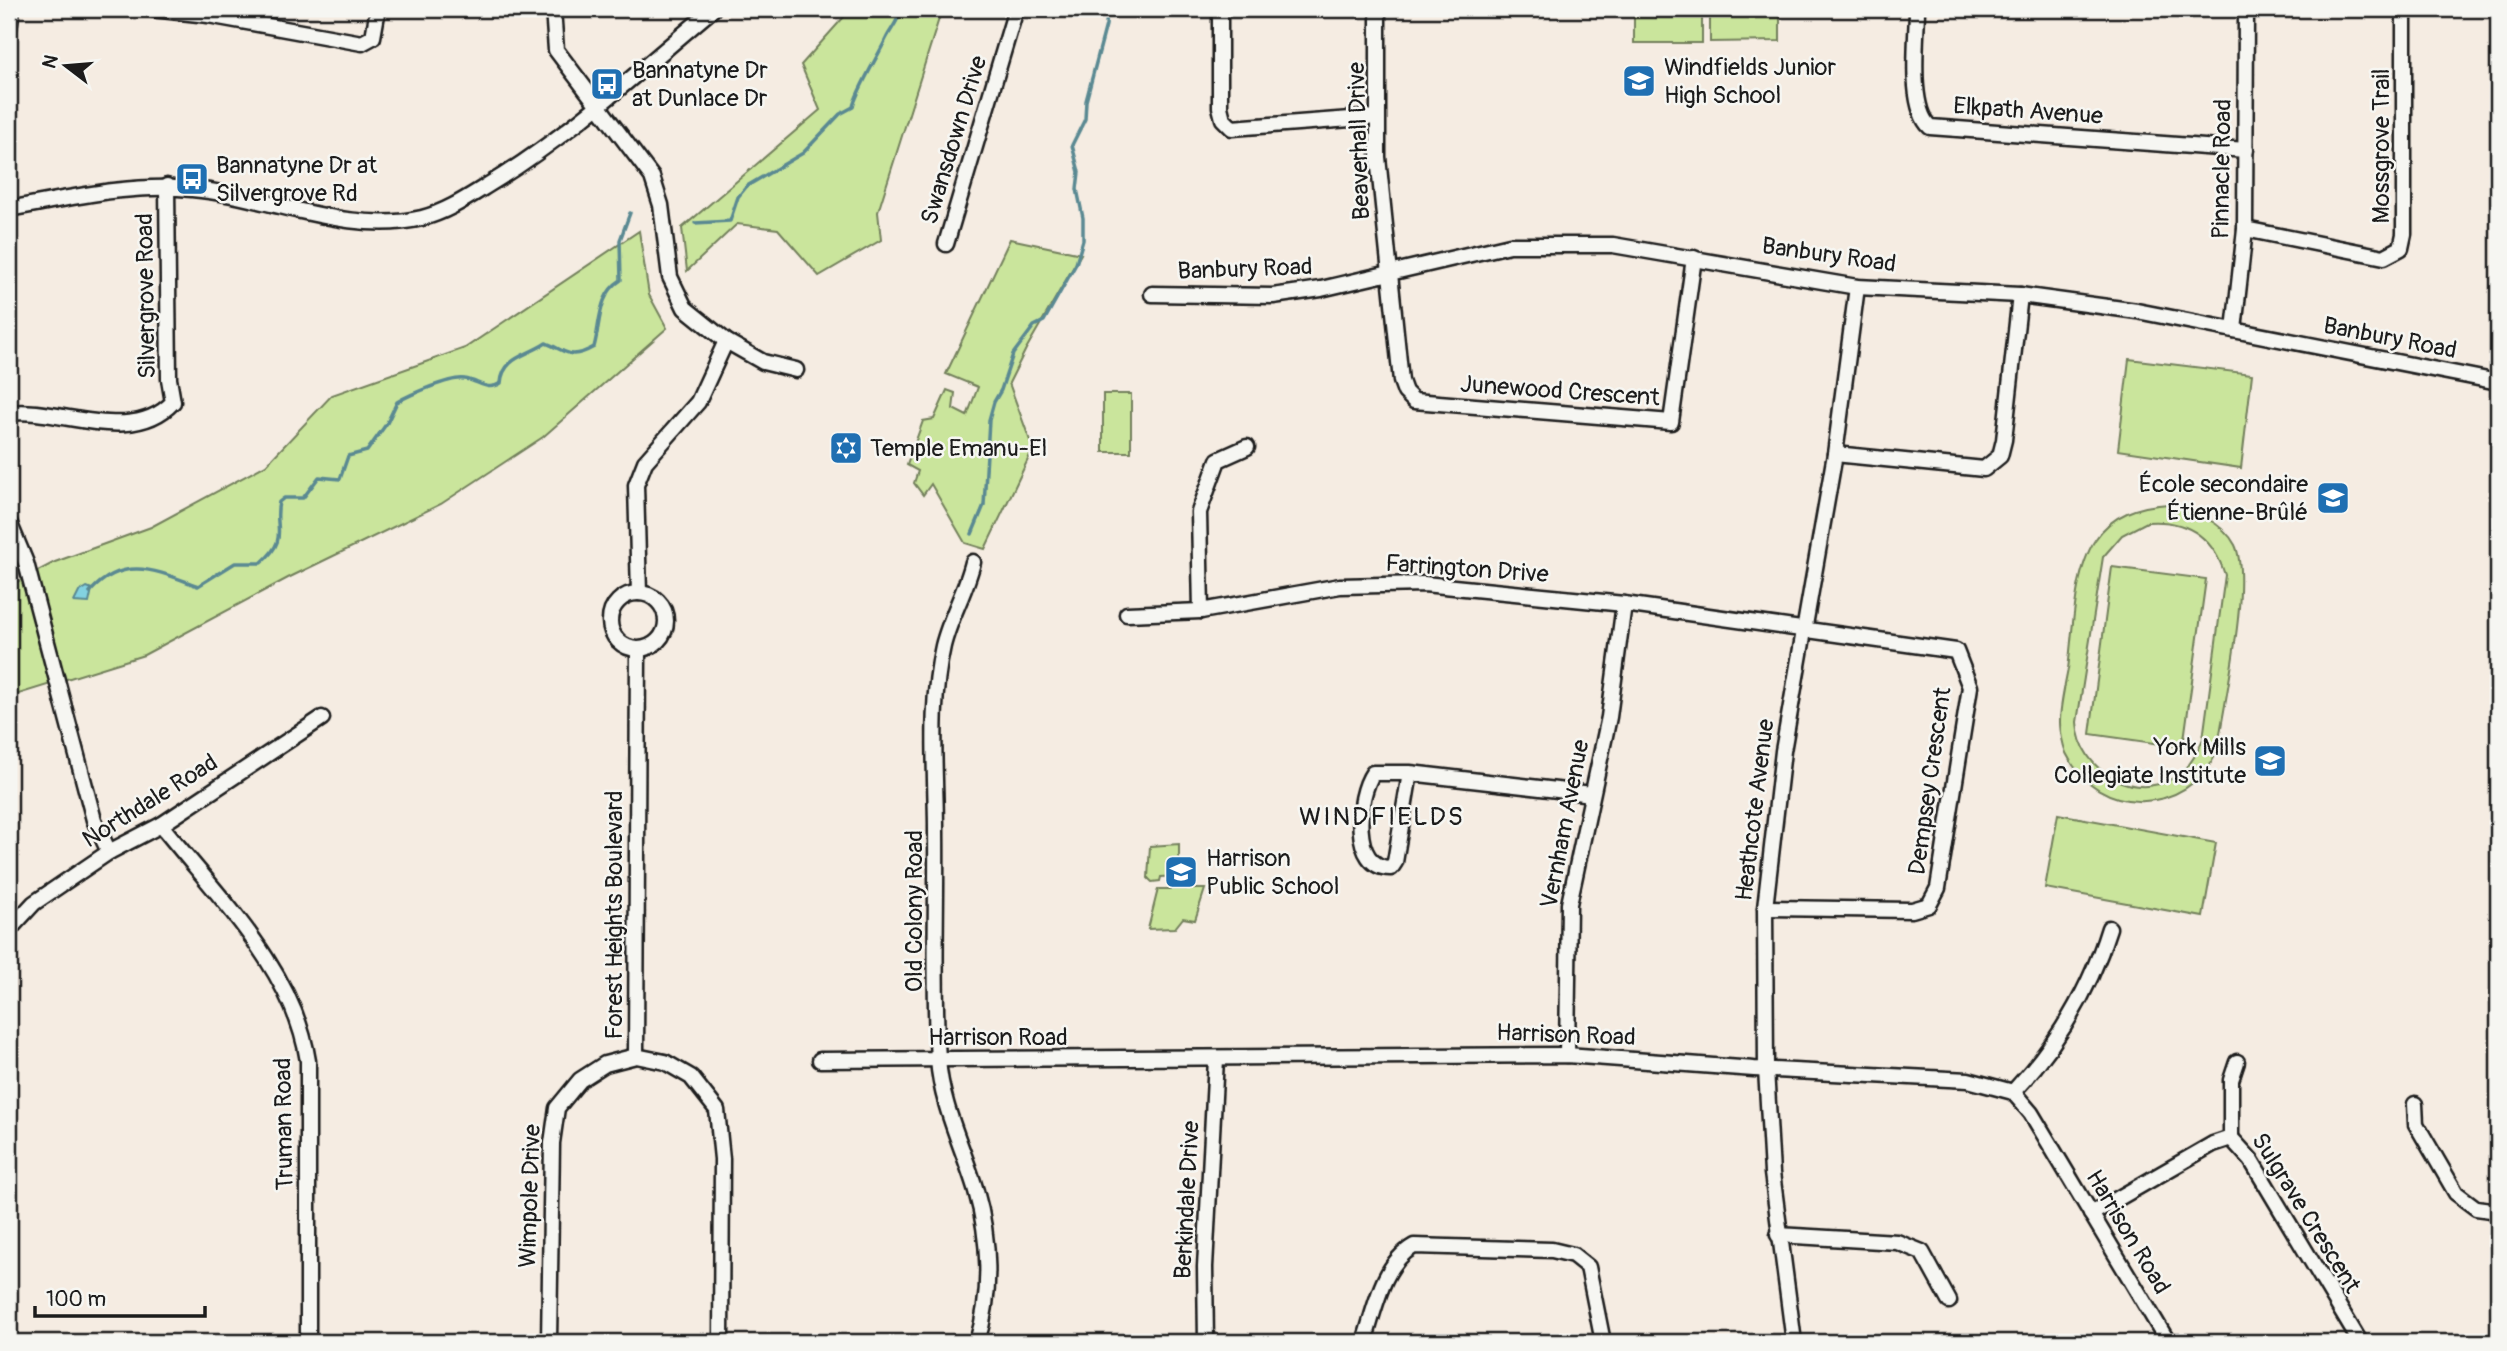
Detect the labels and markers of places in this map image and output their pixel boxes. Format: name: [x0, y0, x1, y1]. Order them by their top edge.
place label: Windfields Junior High School: [1664, 53, 1836, 110]
place label: Bannatyne Dr at Dunlace Dr: [632, 56, 768, 113]
school or university icon: Windfields Junior High School: [1620, 62, 1658, 100]
bus stop icon: Bannatyne Dr at Dunlace Dr: [588, 65, 626, 103]
place label: Bannatyne Dr at Silvergrove Rd: [216, 151, 377, 208]
bus stop icon: Bannatyne Dr at Silvergrove Rd: [173, 160, 211, 198]
synagogue icon: Temple Emanu-El: [827, 429, 865, 467]
place label: Temple Emanu-El: [870, 434, 1047, 463]
place label: École secondaire Étienne-Brûlé: [2139, 470, 2308, 527]
school or university icon: École secondaire Étienne-Brûlé: [2314, 479, 2352, 517]
place label: York Mills Collegiate Institute: [2054, 733, 2246, 790]
school or university icon: York Mills Collegiate Institute: [2251, 742, 2289, 780]
place label: Harrison Public School: [1206, 844, 1339, 901]
school or university icon: Harrison Public School: [1162, 853, 1200, 891]

